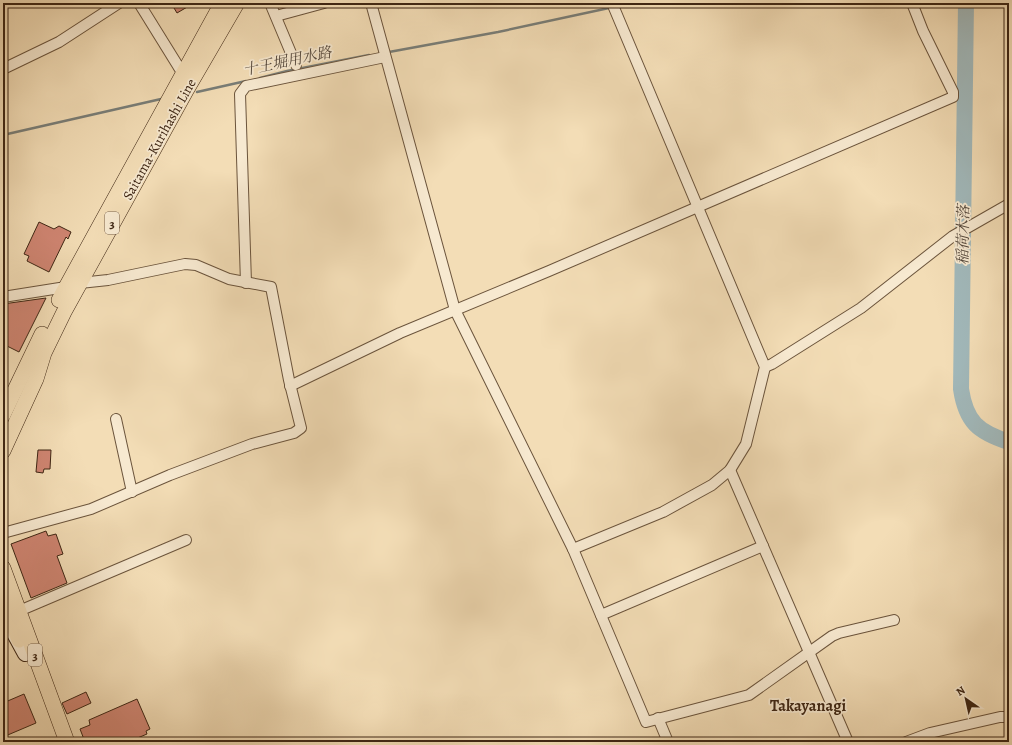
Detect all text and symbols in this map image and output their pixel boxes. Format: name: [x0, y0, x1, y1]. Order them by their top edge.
water label: 十王堀用水路: [241, 42, 334, 80]
street label: Saitama-Kurihashi Line: [118, 75, 201, 203]
water label: 稲荷木落: [952, 202, 974, 265]
road number: 3: [105, 212, 119, 234]
road number: 3: [28, 644, 42, 666]
north arrow: [946, 679, 986, 719]
text: N: [953, 683, 968, 700]
district label: Takayanagi: [770, 695, 846, 717]

